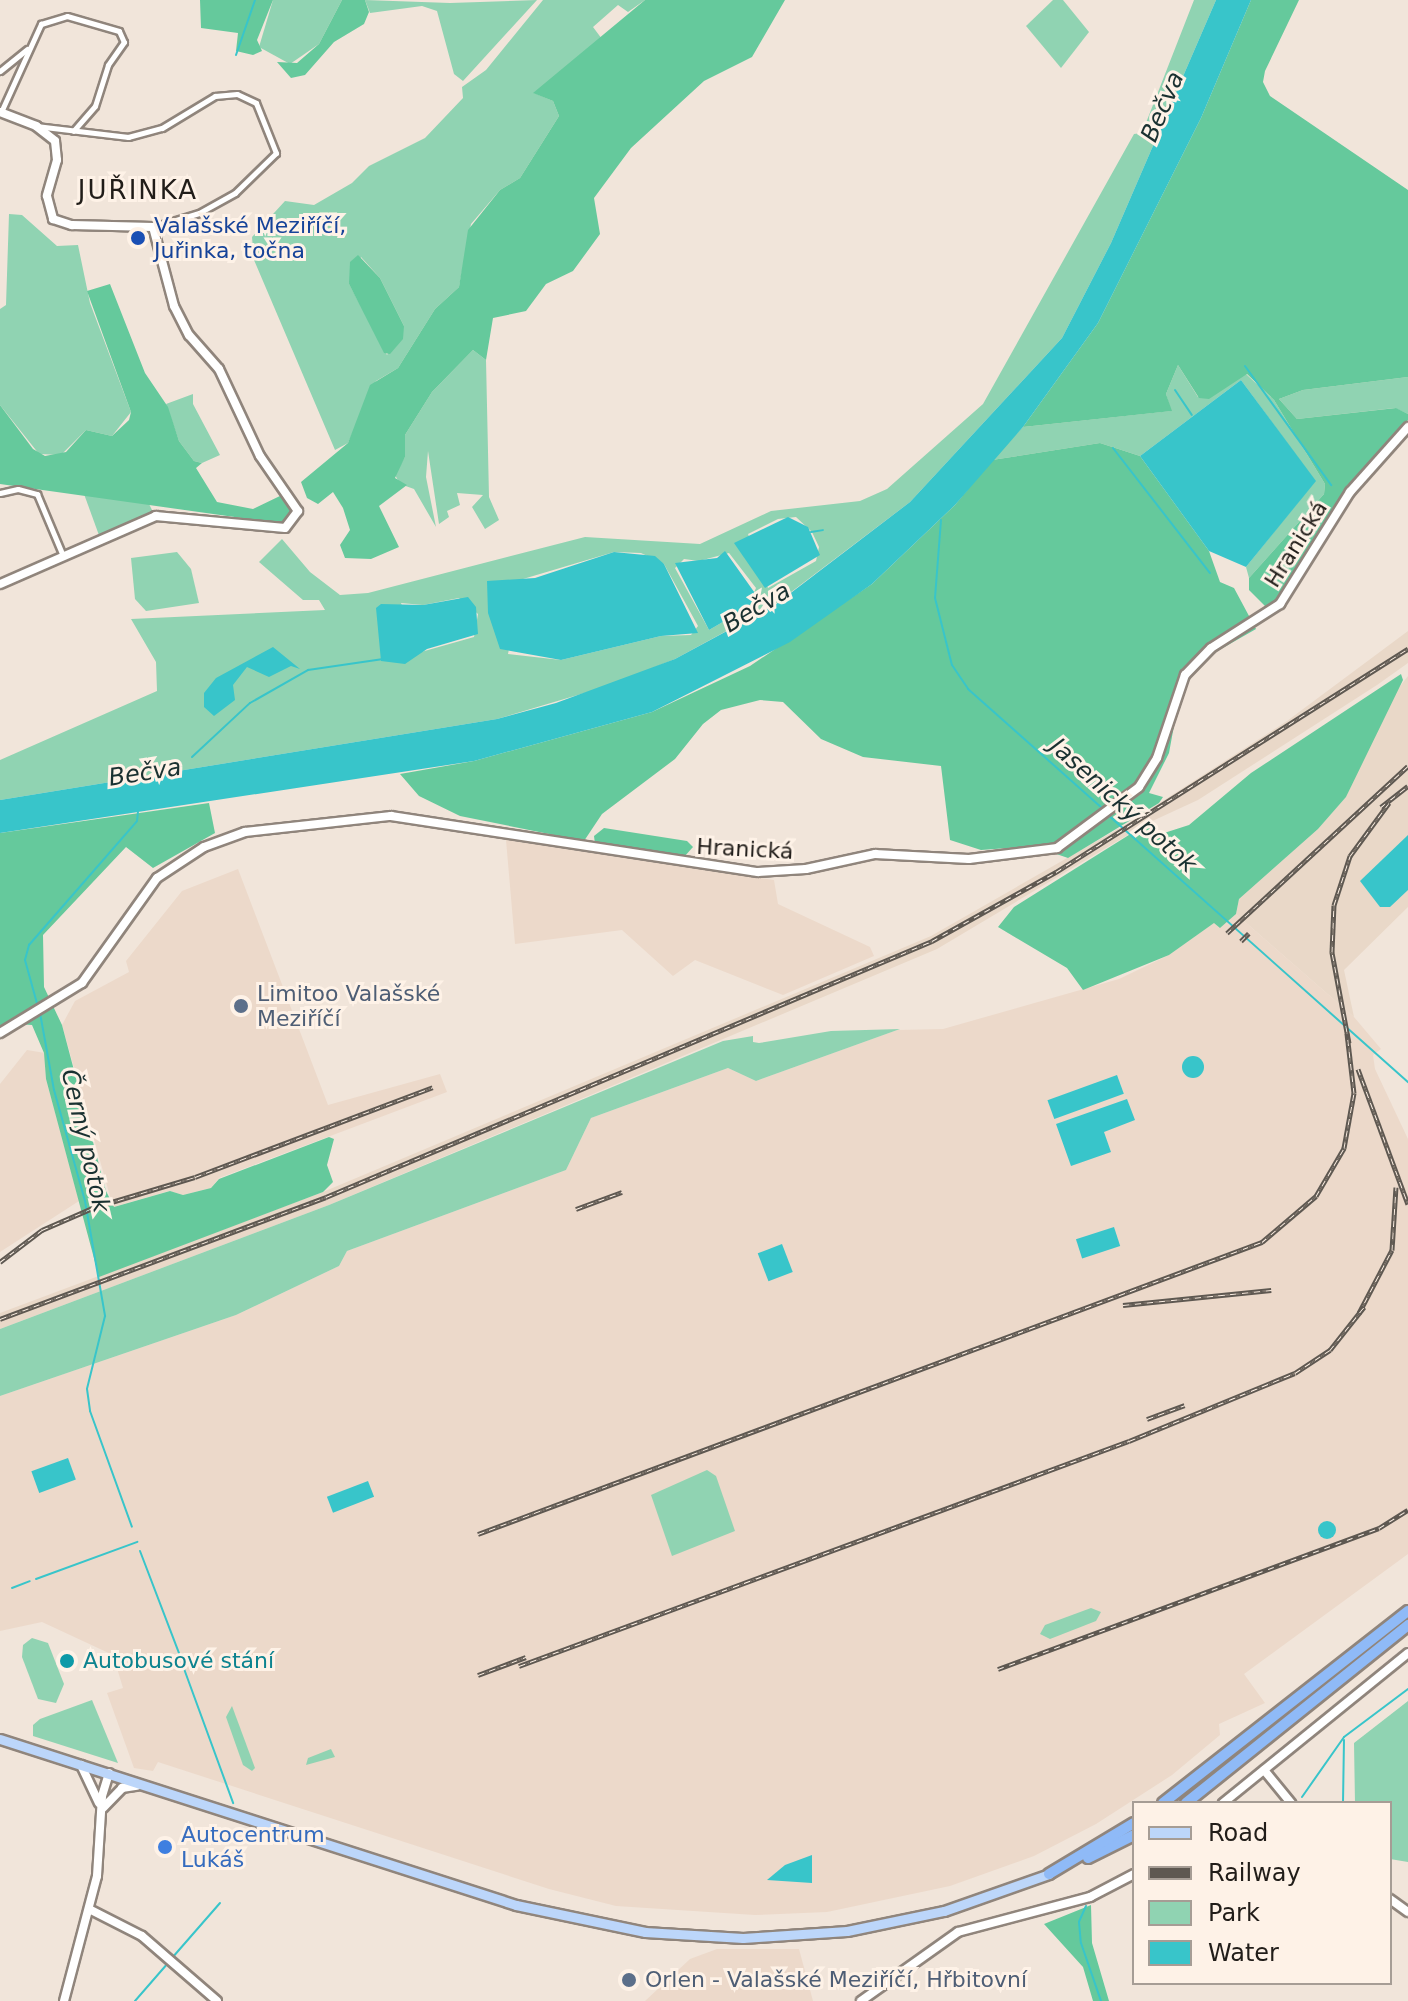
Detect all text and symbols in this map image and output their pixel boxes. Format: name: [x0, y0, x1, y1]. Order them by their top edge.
water label: Bečva: [1135, 68, 1191, 146]
district label: JUŘINKA: [78, 175, 198, 207]
place label: Valašské Meziříčí, Juřinka, točna: [154, 212, 346, 264]
marker: Valašské Meziříčí, Juřinka, točna: [129, 229, 147, 247]
street label: Hranická: [1259, 496, 1333, 592]
water label: Bečva: [718, 577, 796, 639]
water label: Jasenický potok: [1044, 732, 1202, 880]
water label: Bečva: [107, 753, 183, 793]
street label: Hranická: [696, 833, 794, 865]
place label: Limitoo Valašské Meziříčí: [257, 980, 440, 1032]
marker: Limitoo Valašské Meziříčí: [232, 997, 250, 1015]
water label: Černý potok: [55, 1066, 115, 1216]
place label: Autobusové stání: [83, 1648, 274, 1674]
marker: Autobusové stání: [58, 1652, 76, 1670]
legend: [1132, 1801, 1392, 1985]
text: Road: [1208, 1819, 1268, 1847]
place label: Autocentrum Lukáš: [181, 1821, 325, 1872]
marker: Autocentrum Lukáš: [156, 1838, 174, 1856]
text: Railway: [1208, 1859, 1301, 1887]
text: Park: [1208, 1899, 1260, 1927]
text: Water: [1208, 1939, 1279, 1967]
place label: Orlen - Valašské Meziříčí, Hřbitovní: [645, 1967, 1027, 1993]
marker: Orlen - Valašské Meziříčí, Hřbitovní: [620, 1971, 638, 1989]

